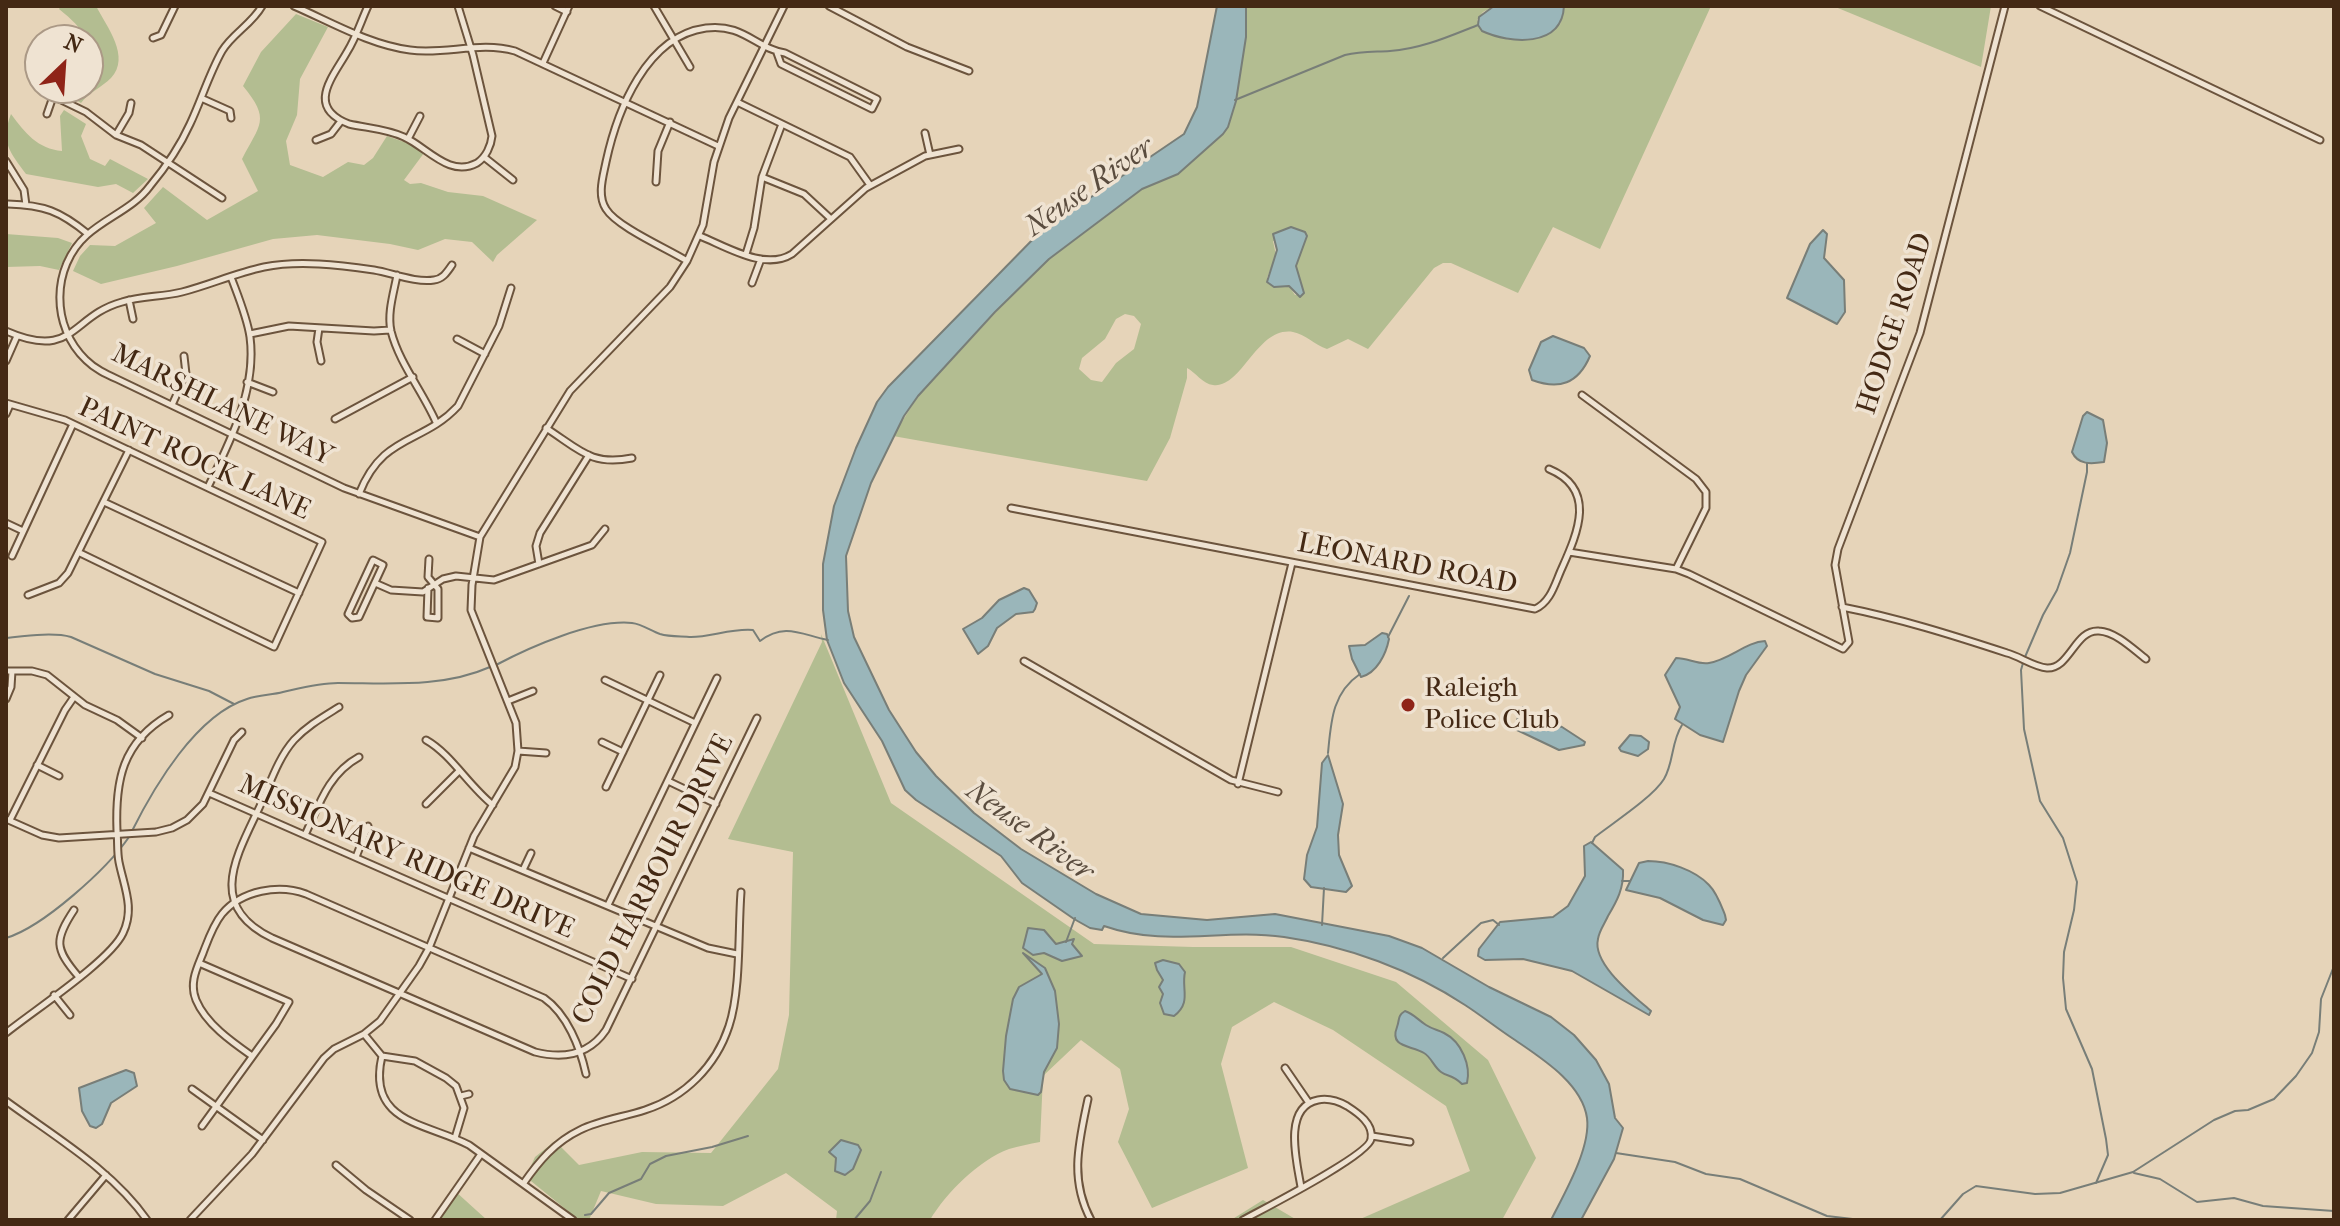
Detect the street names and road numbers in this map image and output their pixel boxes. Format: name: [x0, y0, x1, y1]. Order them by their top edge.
street label: HODGE ROAD: [1851, 229, 1941, 419]
street label: MARSHLANE WAY: [106, 338, 338, 474]
street label: PAINT ROCK LANE: [73, 392, 315, 528]
street label: LEONARD ROAD: [1294, 527, 1520, 603]
street label: COLD HARBOUR DRIVE: [566, 729, 742, 1031]
street label: MISSIONARY RIDGE DRIVE: [233, 769, 579, 947]

